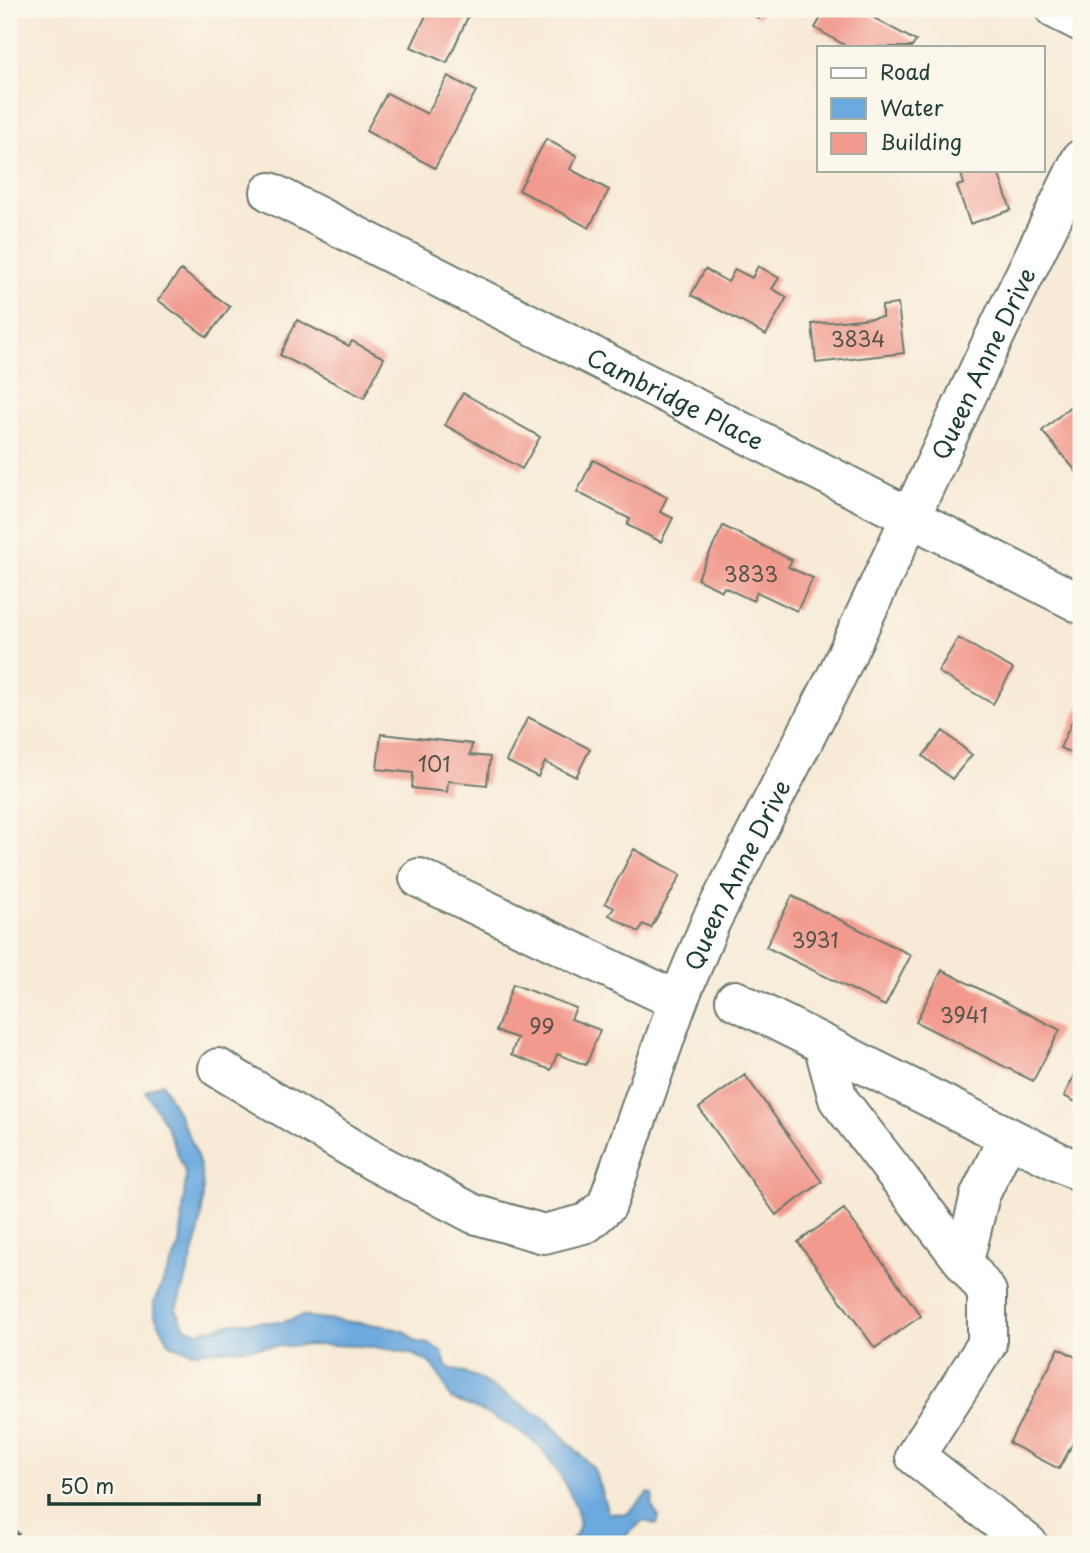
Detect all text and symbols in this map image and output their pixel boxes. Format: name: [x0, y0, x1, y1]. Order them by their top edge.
legend: [817, 46, 1044, 172]
text: Road: [880, 55, 931, 87]
text: Water: [880, 91, 944, 123]
text: Building: [880, 125, 962, 157]
street label: Queen Anne Drive: [922, 261, 1044, 465]
house number: 3834: [831, 322, 885, 354]
street label: Cambridge Place: [581, 338, 770, 458]
house number: 3833: [724, 557, 778, 589]
house number: 101: [418, 747, 450, 779]
street label: Queen Anne Drive: [675, 773, 799, 976]
house number: 3931: [791, 923, 839, 955]
house number: 3941: [940, 998, 988, 1030]
house number: 99: [529, 1009, 555, 1041]
scale bar: [49, 1462, 259, 1506]
text: 50 m: [60, 1469, 114, 1501]

